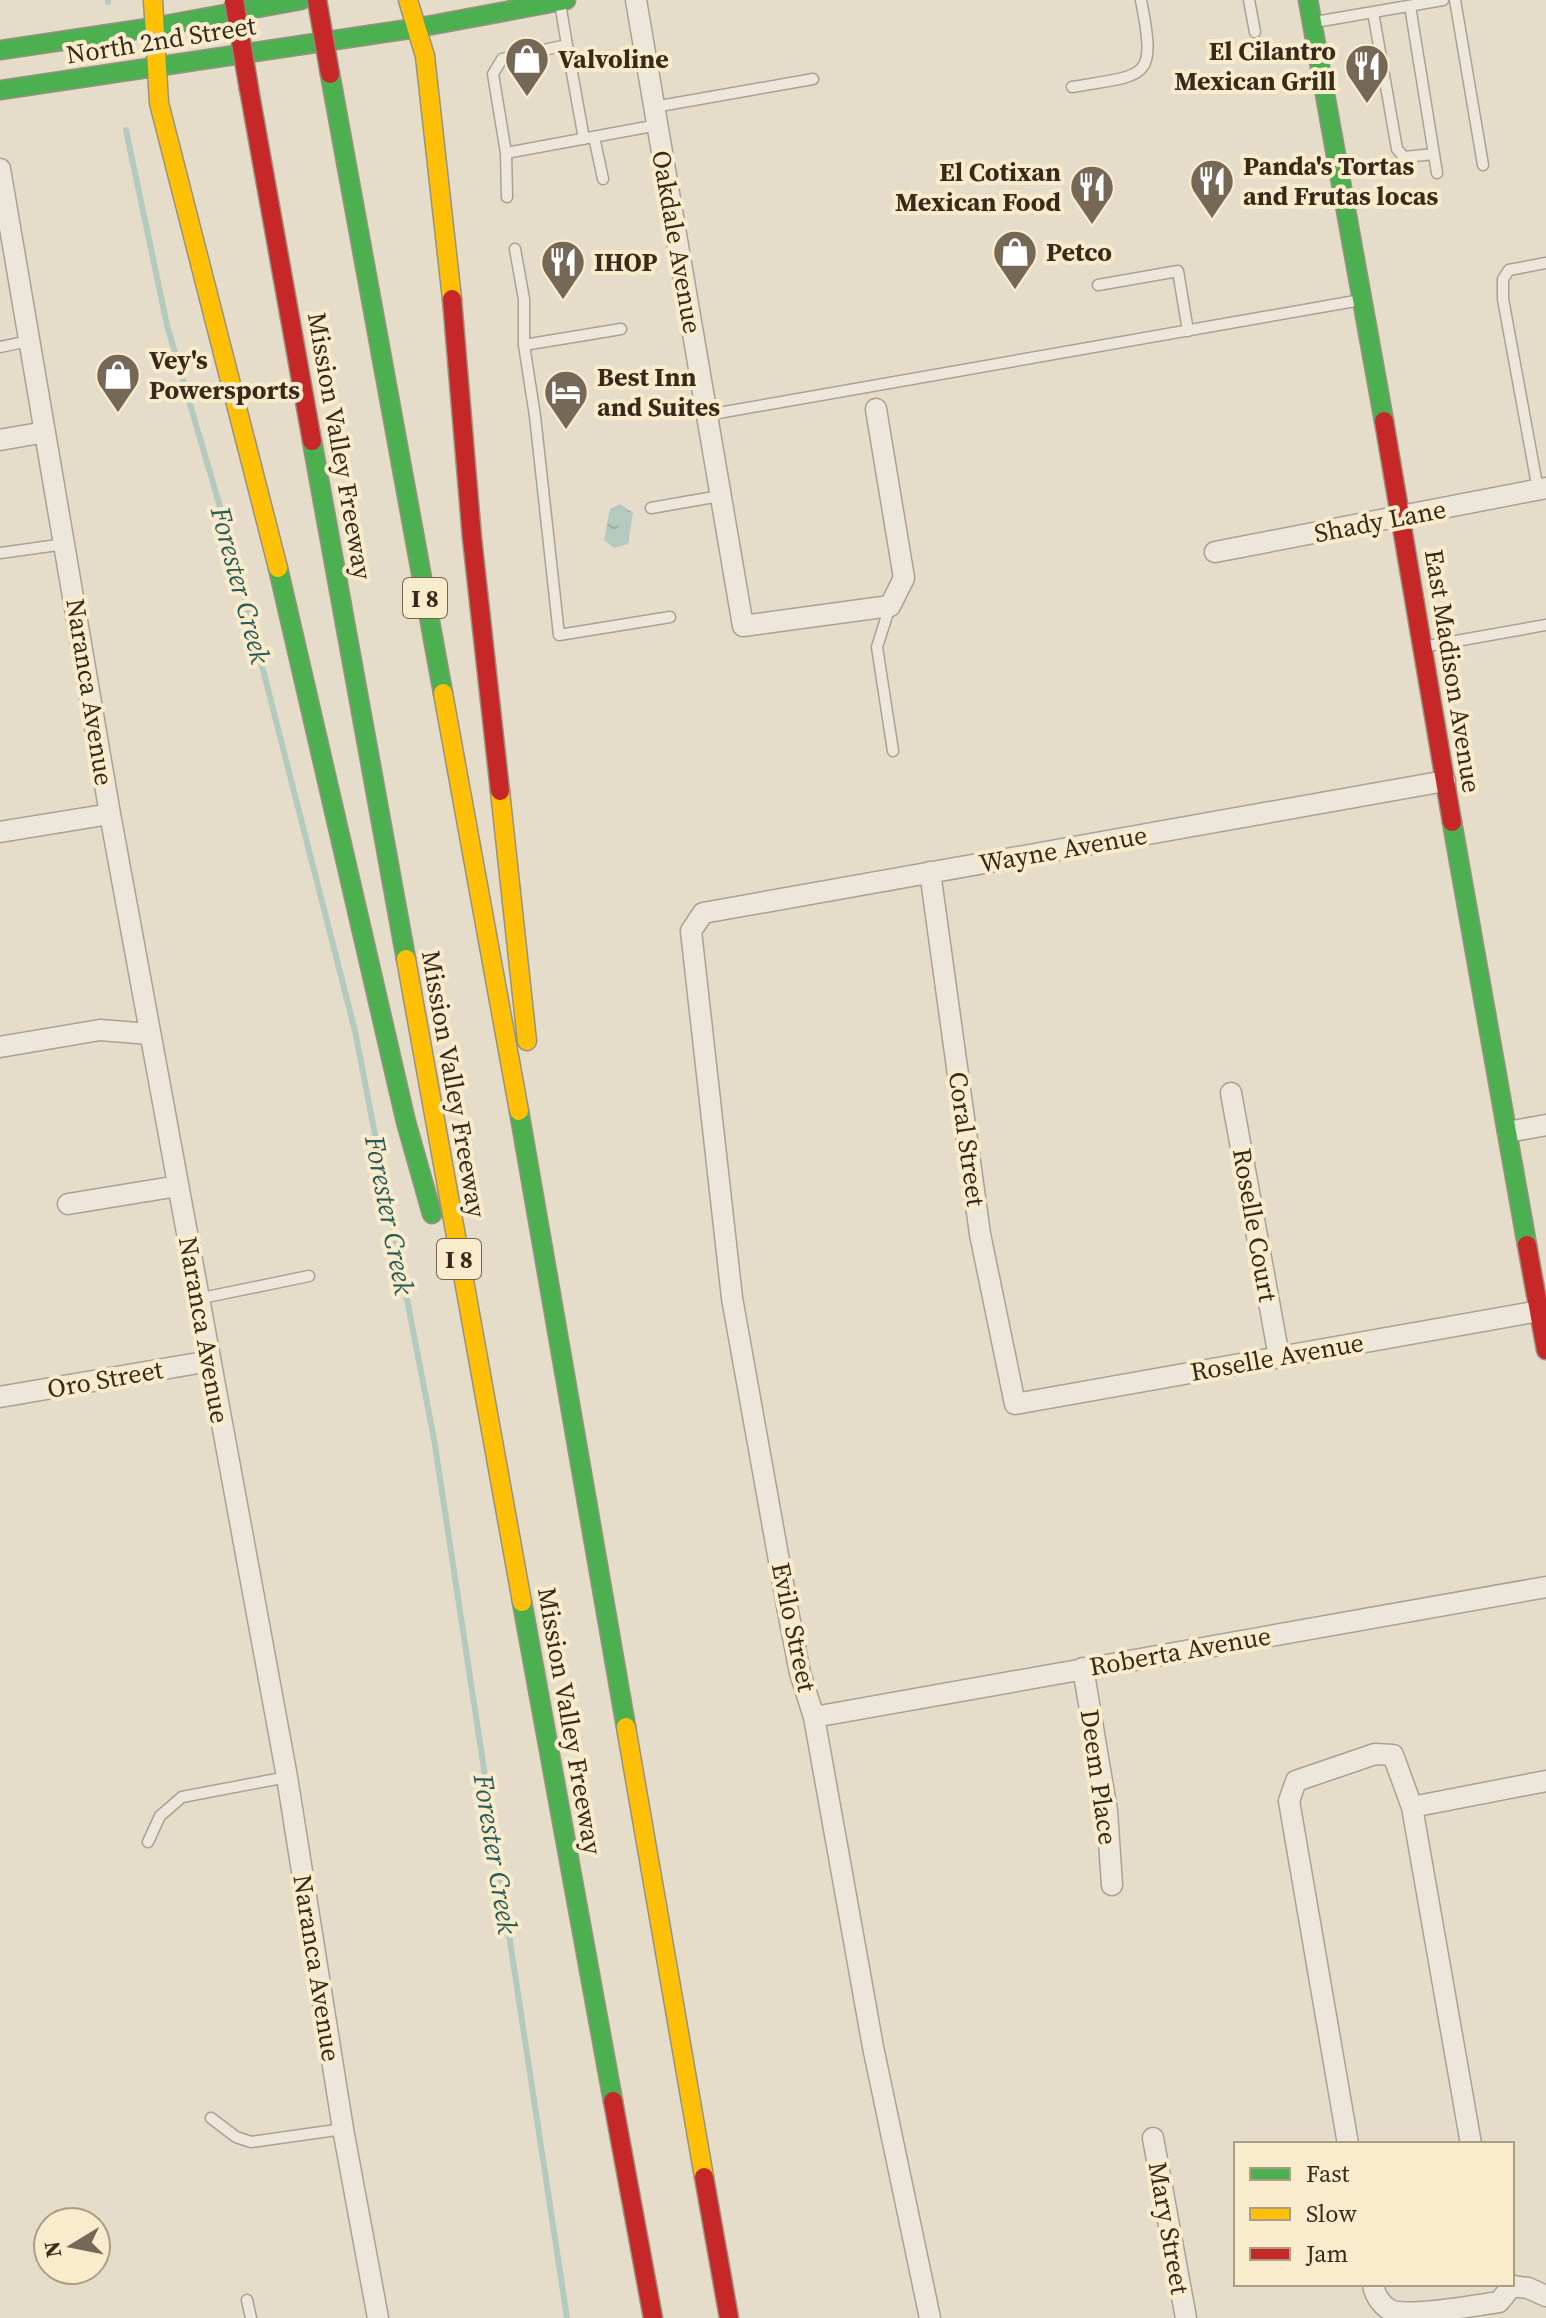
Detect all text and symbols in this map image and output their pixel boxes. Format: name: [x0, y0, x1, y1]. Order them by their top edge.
street label: North 2nd Street: [64, 7, 259, 73]
place label: El Cilantro Mexican Grill: [1174, 33, 1336, 99]
shop icon: Valvoline: [503, 35, 551, 98]
place label: Valvoline: [558, 41, 669, 77]
restaurant icon: El Cilantro Mexican Grill: [1343, 42, 1391, 105]
street label: Oakdale Avenue: [643, 148, 711, 336]
place label: Panda's Tortas and Frutas locas: [1243, 148, 1439, 214]
place label: El Cotixan Mexican Food: [895, 154, 1061, 220]
restaurant icon: Panda's Tortas and Frutas locas: [1188, 157, 1236, 220]
restaurant icon: El Cotixan Mexican Food: [1068, 163, 1116, 226]
shop icon: Petco: [991, 228, 1039, 291]
place label: Petco: [1046, 234, 1112, 270]
restaurant icon: IHOP: [539, 238, 587, 301]
place label: IHOP: [594, 244, 657, 280]
street label: Mission Valley Freeway: [299, 310, 381, 583]
place label: Vey's Powersports: [149, 342, 300, 408]
shop icon: Vey's Powersports: [94, 351, 142, 414]
place label: Best Inn and Suites: [597, 359, 720, 425]
hotel icon: Best Inn and Suites: [542, 368, 590, 431]
street label: Shady Lane: [1311, 491, 1449, 551]
water label: Forester Creek: [202, 501, 280, 669]
street label: East Madison Avenue: [1416, 547, 1490, 795]
road number: I 8: [403, 578, 447, 618]
street label: Naranca Avenue: [57, 596, 123, 788]
street label: Wayne Avenue: [976, 817, 1150, 881]
street label: Mission Valley Freeway: [413, 948, 495, 1221]
street label: Coral Street: [940, 1069, 994, 1209]
water label: Forester Creek: [356, 1131, 424, 1299]
street label: Roselle Court: [1224, 1145, 1286, 1305]
street label: Naranca Avenue: [170, 1234, 238, 1426]
road number: I 8: [437, 1239, 481, 1279]
street label: Roselle Avenue: [1188, 1324, 1366, 1390]
street label: Oro Street: [44, 1351, 166, 1407]
street label: Evilo Street: [763, 1559, 825, 1695]
street label: Mission Valley Freeway: [529, 1585, 611, 1858]
street label: Roberta Avenue: [1086, 1617, 1274, 1685]
street label: Deem Place: [1072, 1707, 1126, 1847]
water label: Forester Creek: [464, 1770, 528, 1937]
street label: Naranca Avenue: [284, 1872, 350, 2064]
legend: [1234, 2142, 1514, 2286]
text: Fast: [1306, 2157, 1350, 2190]
street label: Mary Street: [1140, 2159, 1198, 2298]
text: Slow: [1306, 2197, 1357, 2230]
north arrow: [32, 2206, 112, 2286]
text: Jam: [1305, 2237, 1348, 2270]
text: N: [36, 2239, 68, 2260]

